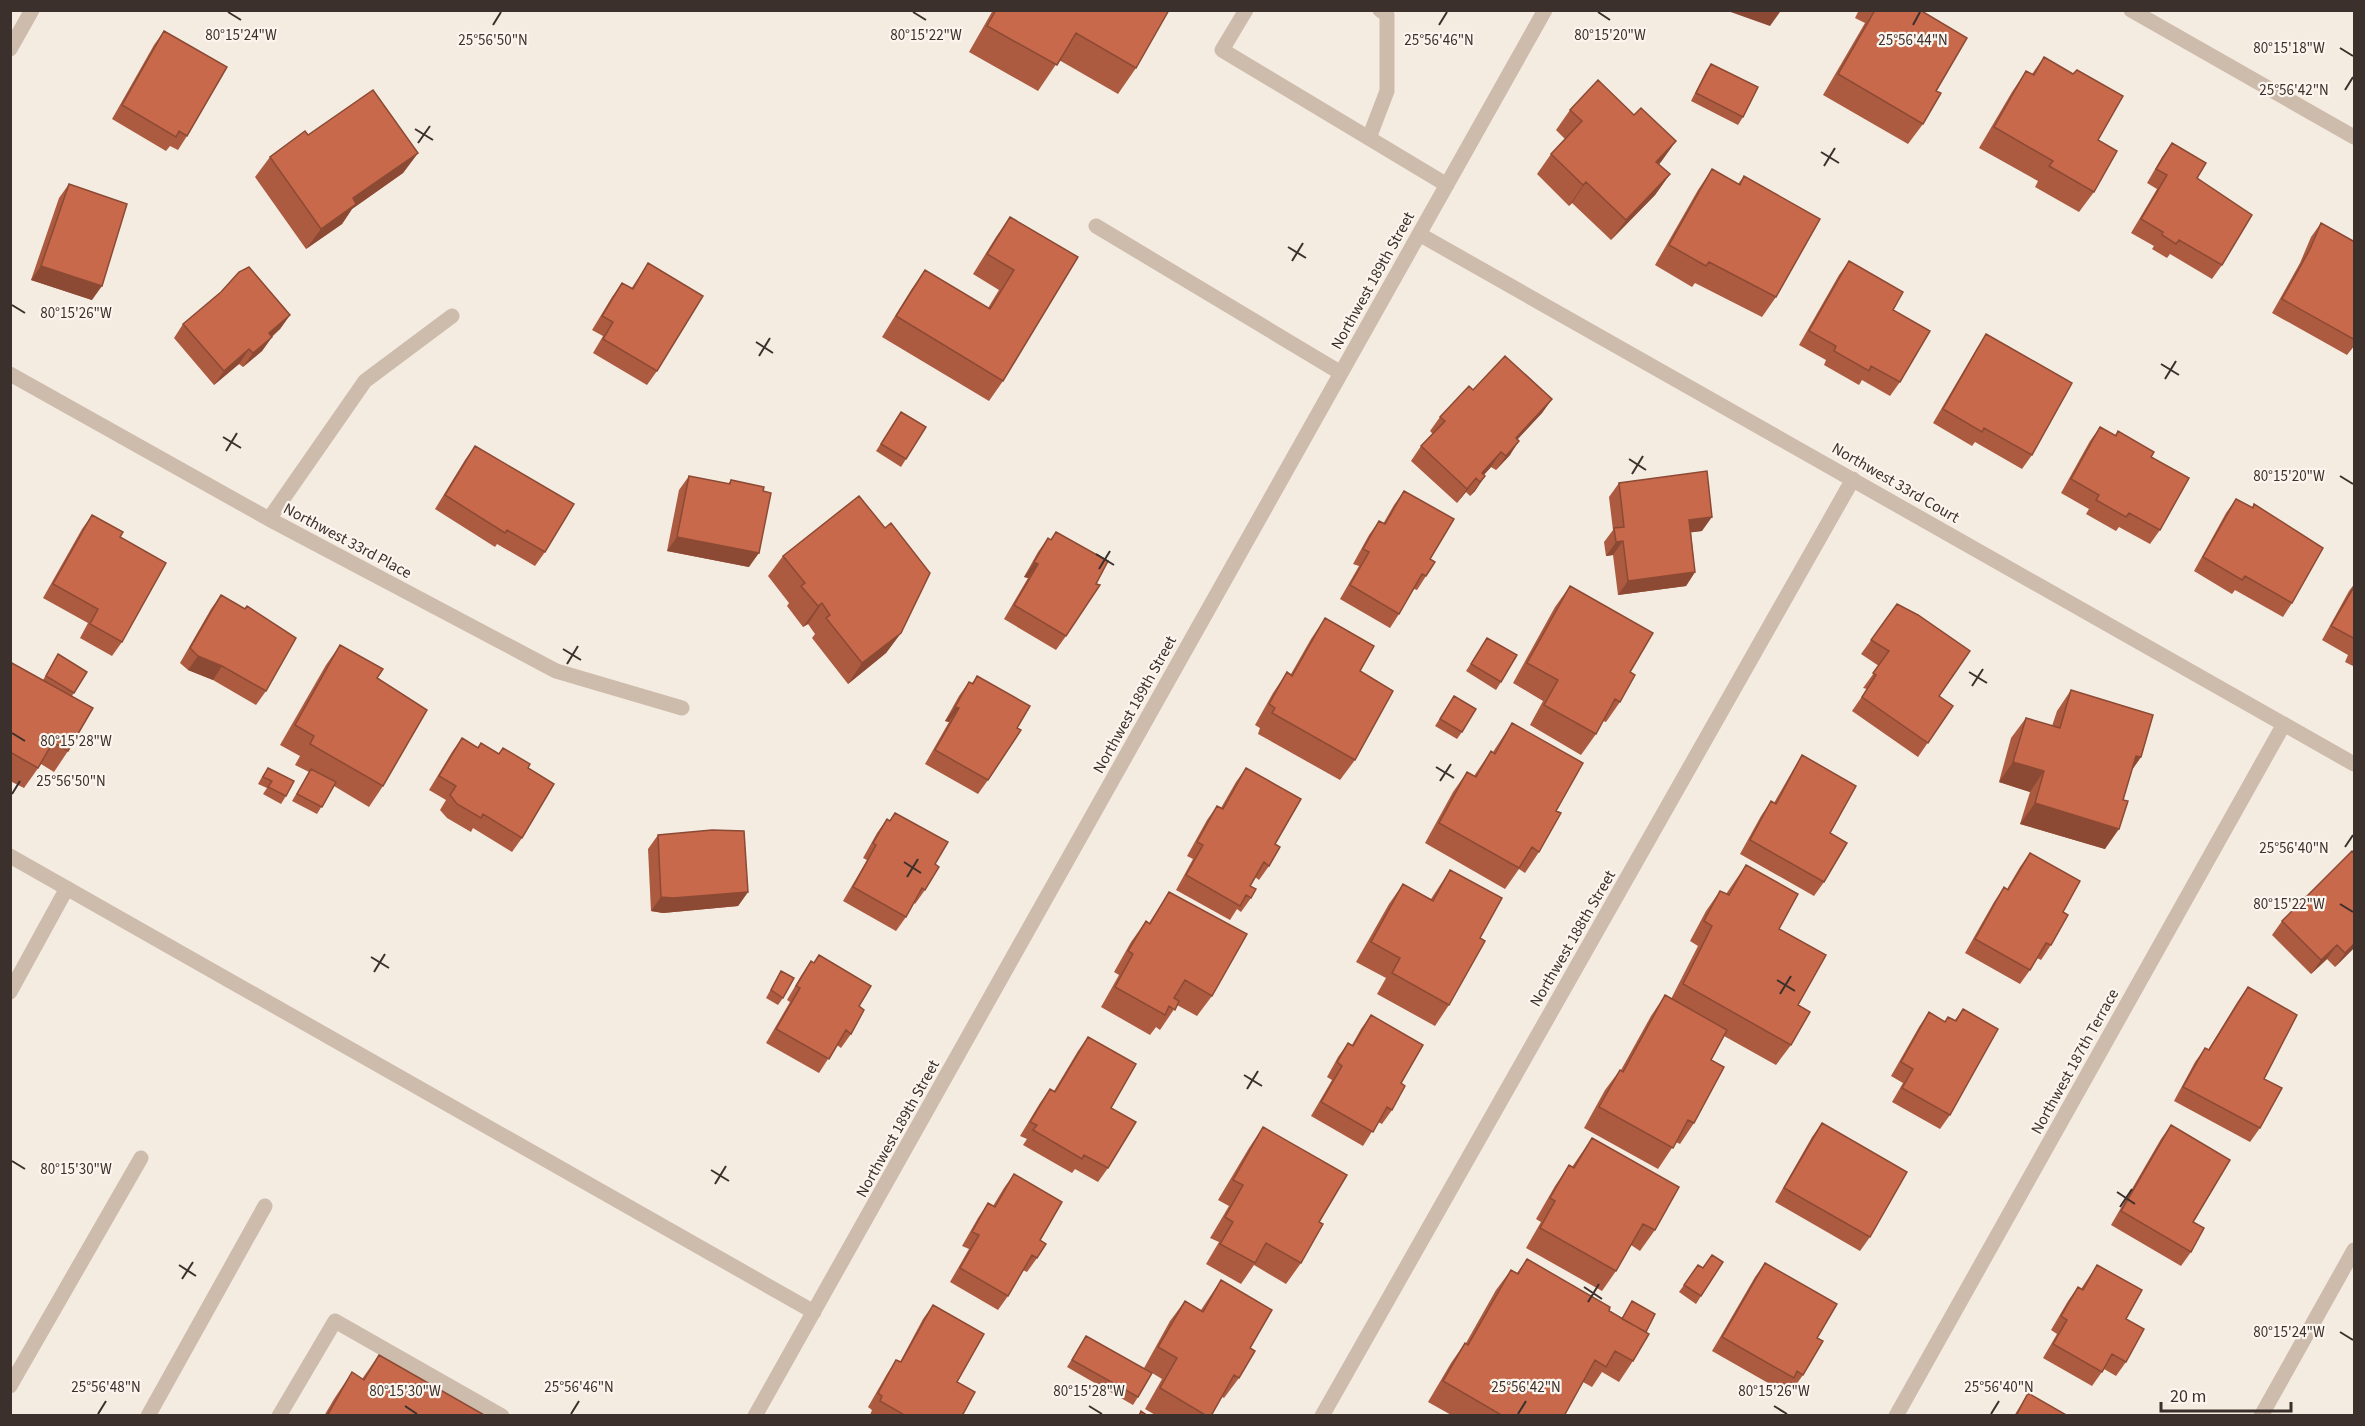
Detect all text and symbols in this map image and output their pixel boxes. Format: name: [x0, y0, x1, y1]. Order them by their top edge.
text: 80°15'24"W: [205, 25, 277, 46]
text: 80°15'22"W: [890, 25, 962, 46]
text: 80°15'20"W: [1574, 25, 1646, 46]
text: 25°56'50"N: [458, 30, 528, 51]
text: 25°56'46"N: [1404, 30, 1474, 51]
text: 25°56'44"N: [1878, 30, 1948, 51]
text: 80°15'18"W: [2253, 38, 2325, 59]
text: 25°56'42"N: [2259, 80, 2329, 101]
street label: Northwest 189th Street: [1326, 207, 1420, 353]
text: 80°15'26"W: [40, 303, 112, 324]
street label: Northwest 33rd Court: [1828, 437, 1964, 529]
text: 80°15'20"W: [2253, 466, 2325, 487]
street label: Northwest 33rd Place: [279, 498, 416, 584]
street label: Northwest 189th Street: [1088, 631, 1182, 777]
text: 80°15'28"W: [40, 731, 112, 752]
text: 25°56'50"N: [36, 771, 106, 792]
text: 25°56'40"N: [2259, 838, 2329, 859]
street label: Northwest 188th Street: [1525, 866, 1621, 1011]
text: 80°15'22"W: [2253, 894, 2325, 915]
street label: Northwest 187th Terrace: [2026, 985, 2124, 1138]
street label: Northwest 189th Street: [851, 1055, 945, 1201]
text: 80°15'30"W: [40, 1159, 112, 1180]
text: 80°15'24"W: [2253, 1322, 2325, 1343]
scale bar: [2161, 1375, 2292, 1413]
text: 25°56'48"N: [71, 1377, 141, 1398]
text: 25°56'46"N: [544, 1377, 614, 1398]
text: 25°56'42"N: [1491, 1377, 1561, 1398]
text: 25°56'40"N: [1964, 1377, 2034, 1398]
text: 80°15'30"W: [369, 1381, 441, 1402]
text: 80°15'28"W: [1053, 1381, 1125, 1402]
text: 80°15'26"W: [1738, 1381, 1810, 1402]
text: 20 m: [2170, 1384, 2206, 1409]

